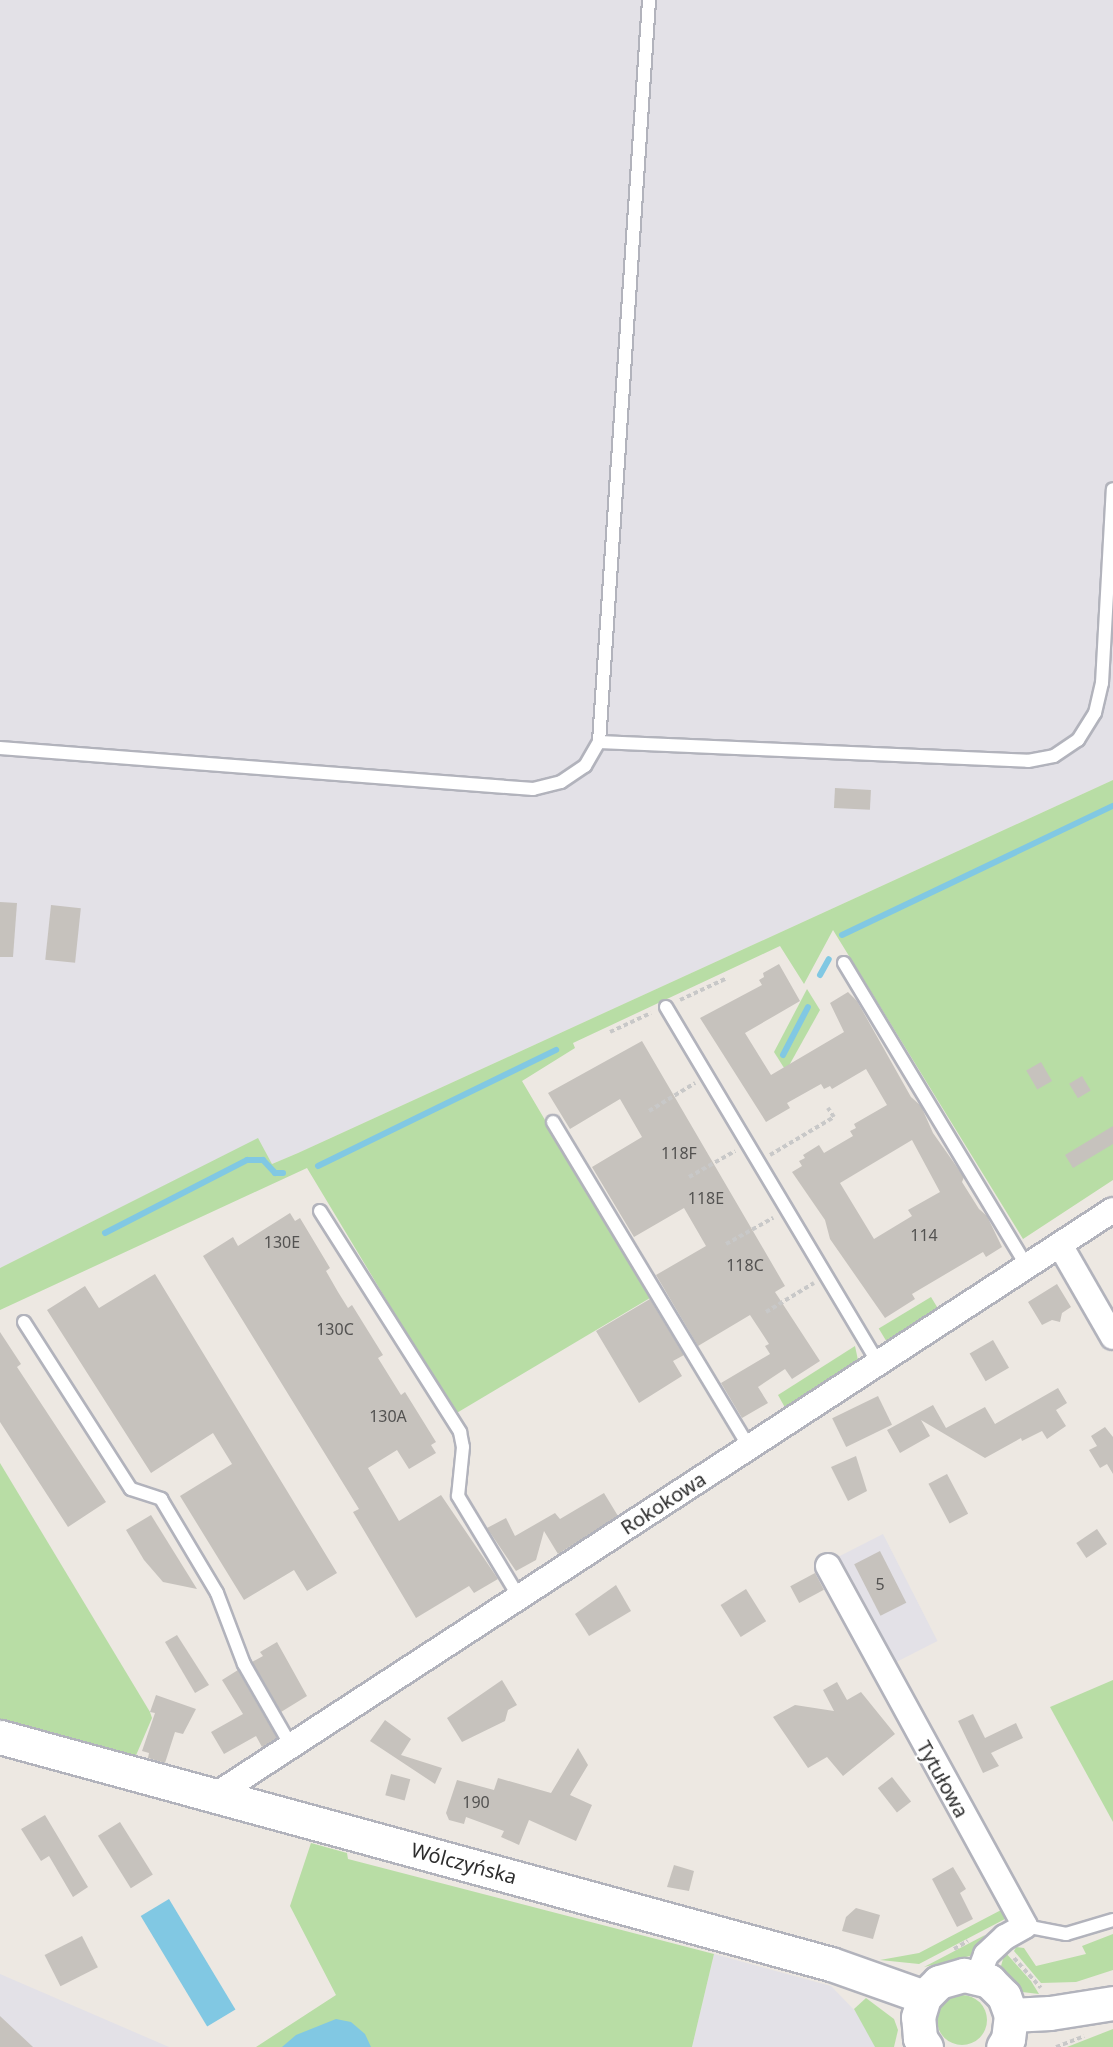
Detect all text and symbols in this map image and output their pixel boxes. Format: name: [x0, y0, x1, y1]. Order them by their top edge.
house number: 118F: [661, 1143, 697, 1163]
house number: 118E: [688, 1188, 724, 1208]
house number: 114: [910, 1225, 938, 1245]
house number: 130E: [264, 1232, 300, 1252]
house number: 118C: [726, 1255, 764, 1275]
house number: 130C: [316, 1319, 354, 1339]
house number: 130A: [369, 1406, 407, 1426]
street label: Rokokowa: [616, 1467, 710, 1539]
house number: 5: [875, 1574, 885, 1594]
street label: Tytułowa: [912, 1736, 974, 1822]
house number: 190: [462, 1792, 490, 1812]
street label: Wólczyńska: [408, 1837, 520, 1889]

